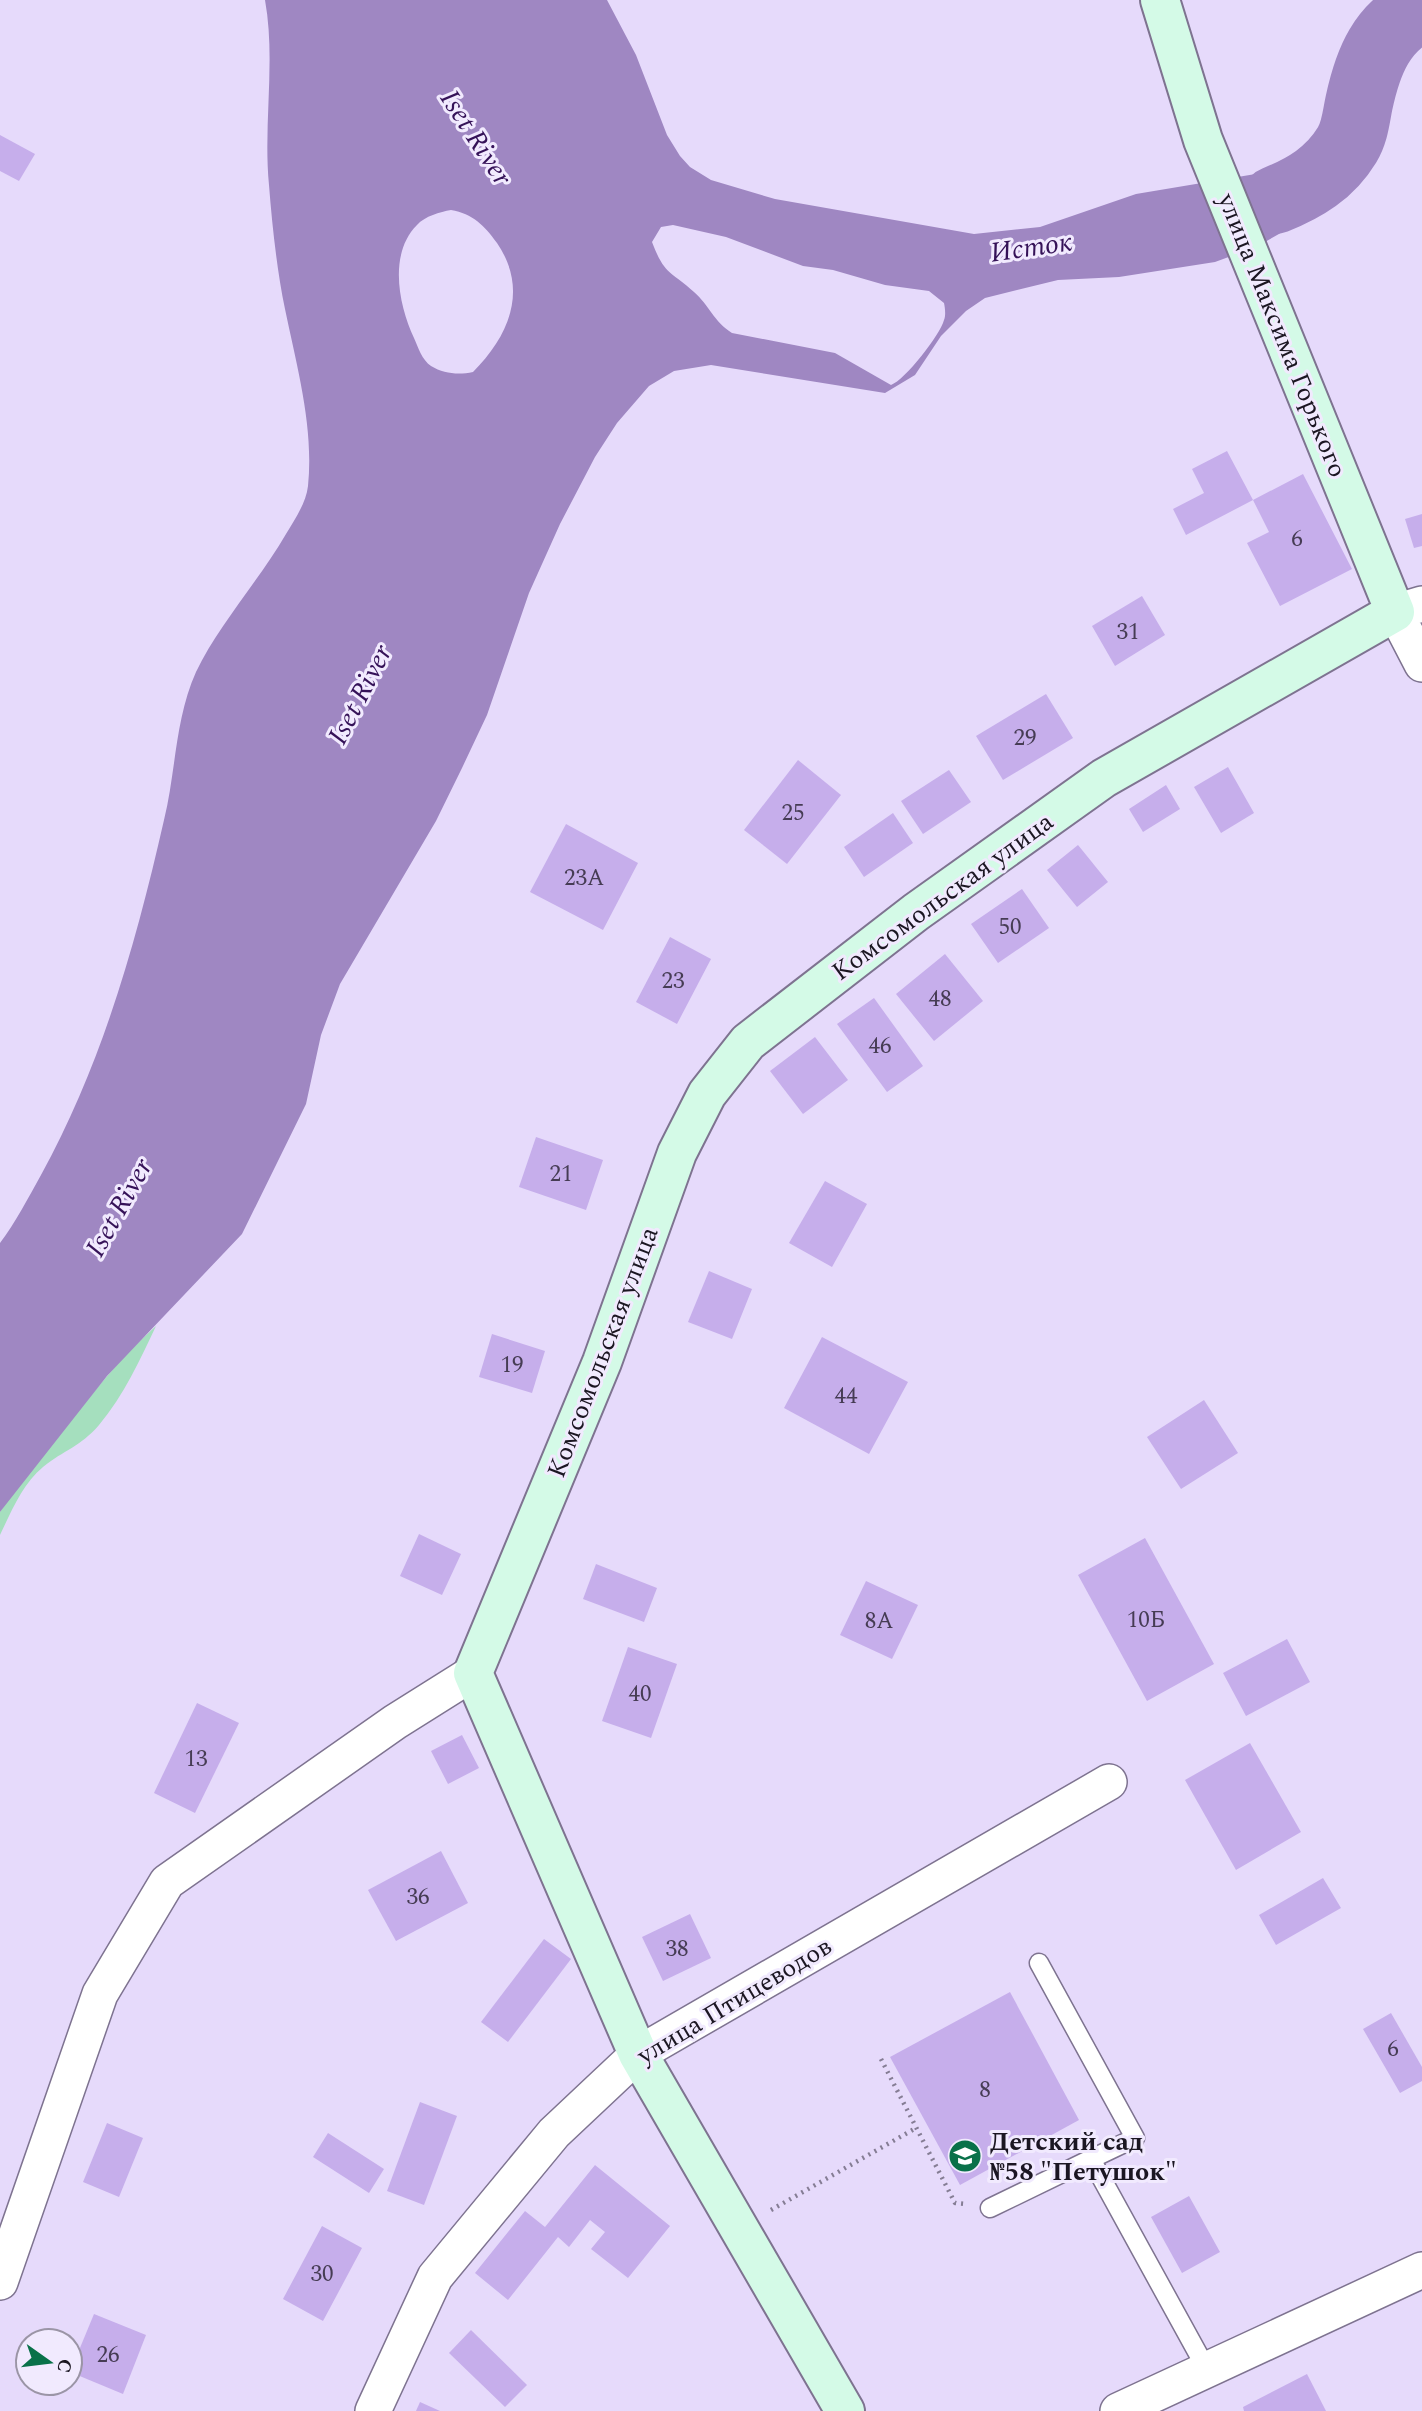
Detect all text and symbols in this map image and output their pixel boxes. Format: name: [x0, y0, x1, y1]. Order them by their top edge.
water label: Iset River: [428, 81, 523, 195]
street label: улица Максима Горького: [1206, 186, 1357, 484]
water label: Исток: [987, 220, 1075, 275]
house number: 6: [1291, 522, 1303, 557]
house number: 31: [1117, 615, 1140, 650]
water label: Iset River: [317, 637, 404, 752]
house number: 29: [1014, 721, 1037, 756]
house number: 25: [782, 796, 805, 831]
street label: Комсомольская улица: [823, 802, 1062, 991]
house number: 23А: [564, 861, 604, 896]
house number: 50: [999, 910, 1022, 945]
house number: 23: [662, 964, 685, 999]
house number: 48: [929, 982, 952, 1017]
house number: 46: [869, 1029, 892, 1064]
water label: Iset River: [75, 1150, 164, 1265]
house number: 21: [550, 1157, 573, 1192]
street label: Комсомольская улица: [537, 1221, 669, 1484]
house number: 19: [501, 1348, 524, 1383]
house number: 44: [835, 1379, 858, 1414]
house number: 10Б: [1127, 1603, 1165, 1638]
house number: 8А: [865, 1604, 893, 1639]
house number: 40: [629, 1677, 652, 1712]
house number: 13: [185, 1742, 208, 1777]
house number: 36: [407, 1880, 430, 1915]
street label: улица Птицеводов: [629, 1927, 840, 2075]
house number: 38: [666, 1932, 689, 1967]
house number: 6: [1387, 2032, 1399, 2067]
house number: 8: [979, 2073, 991, 2108]
place label: Детский сад №58 "Петушок": [990, 2122, 1177, 2192]
school or university icon: Детский сад №58 "Петушок": [946, 2137, 984, 2175]
house number: 30: [311, 2257, 334, 2292]
north arrow: [14, 2327, 84, 2397]
house number: 26: [97, 2338, 120, 2373]
text: С: [48, 2356, 80, 2376]

